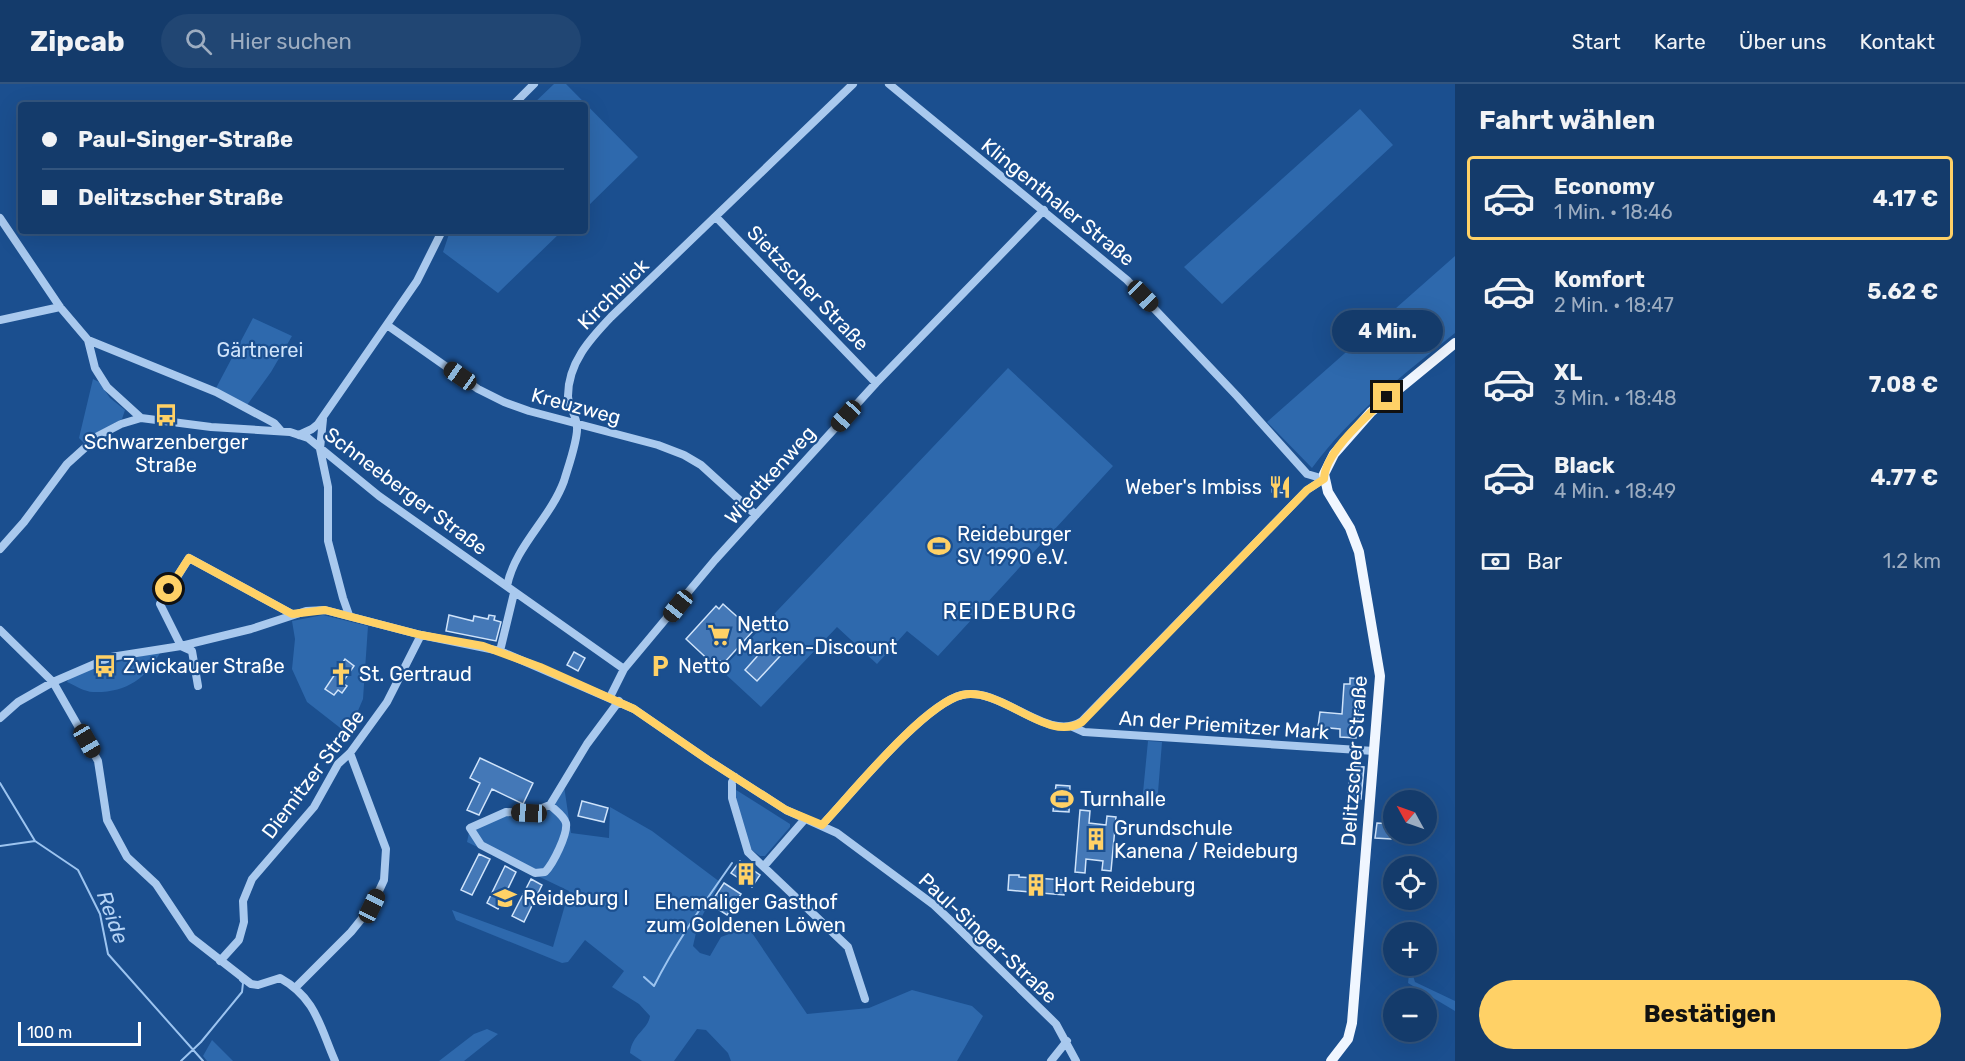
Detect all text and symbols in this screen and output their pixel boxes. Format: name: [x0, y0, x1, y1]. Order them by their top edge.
search box: [161, 14, 581, 68]
text: Zipcab: [30, 25, 125, 58]
icon: search: [182, 25, 215, 58]
text: Hier suchen: [230, 28, 352, 55]
text: Start: [1572, 29, 1621, 54]
text: Karte: [1654, 29, 1706, 54]
text: Über uns: [1739, 29, 1827, 54]
text: Kontakt: [1860, 29, 1935, 54]
text: Fahrt wählen: [1479, 104, 1655, 136]
text: Paul-Singer-Straße: [78, 126, 293, 153]
street label: Klingenthaler Straße: [977, 133, 1139, 271]
icon: car: [1482, 171, 1536, 225]
text: Economy: [1554, 173, 1655, 200]
text: Delitzscher Straße: [78, 184, 283, 211]
text: 4.17 €: [1873, 185, 1938, 212]
text: 1 Min. · 18:46: [1554, 200, 1673, 224]
street label: Sietzscher Straße: [742, 220, 874, 356]
street label: Kirchblick: [573, 253, 654, 334]
icon: car: [1482, 264, 1536, 318]
text: Komfort: [1554, 266, 1645, 293]
car: [1124, 277, 1162, 315]
text: 5.62 €: [1867, 278, 1938, 305]
text: 2 Min. · 18:47: [1554, 293, 1674, 317]
callout: 4 Min.: [1332, 310, 1442, 352]
text: 4 Min.: [1358, 319, 1417, 343]
park label: Gärtnerei: [217, 338, 303, 362]
icon: car: [1482, 357, 1536, 411]
car: [440, 358, 480, 394]
text: XL: [1554, 359, 1582, 386]
text: 7.08 €: [1869, 371, 1938, 398]
street label: Kreuzweg: [529, 383, 623, 429]
route end: [1373, 383, 1400, 410]
text: 3 Min. · 18:48: [1554, 386, 1677, 410]
car: [827, 397, 865, 435]
bus stop icon: Schwarzenberger Straße: [153, 402, 179, 428]
street label: Wiedtkenweg: [720, 421, 820, 529]
street label: Schneeberger Straße: [320, 422, 492, 560]
place label: Schwarzenberger Straße: [84, 430, 249, 477]
icon: car: [1482, 450, 1536, 504]
text: Black: [1554, 452, 1615, 479]
text: 4.77 €: [1870, 464, 1938, 491]
restaurant icon: Weber's Imbiss: [1267, 474, 1293, 500]
place label: Weber's Imbiss: [1125, 475, 1262, 499]
text: 4 Min. · 18:49: [1554, 479, 1676, 503]
place label: Reideburger SV 1990 e.V.: [957, 522, 1072, 569]
sports icon: Reideburger SV 1990 e.V.: [926, 533, 952, 559]
icon: cash: [1479, 545, 1512, 578]
text: Bar: [1527, 548, 1562, 575]
text: 1.2 km: [1883, 549, 1941, 573]
route start: [155, 575, 182, 602]
car: [660, 586, 696, 626]
district label: REIDEBURG: [942, 598, 1078, 625]
place label: Netto Marken-Discount: [737, 612, 898, 659]
supermarket icon: Netto Marken-Discount: [706, 622, 732, 648]
bus stop icon: Zwickauer Straße: [92, 653, 118, 679]
parking icon: Netto: [647, 653, 673, 679]
place label: Zwickauer Straße: [123, 654, 285, 678]
place label: Netto: [678, 654, 730, 678]
church icon: St. Gertraud: [328, 661, 354, 687]
place label: St. Gertraud: [359, 662, 472, 686]
street label: Delitzscher Straße: [1336, 675, 1372, 847]
street label: Diemitzer Straße: [257, 705, 369, 843]
street label: An der Priemitzer Mark: [1118, 706, 1331, 744]
car: [70, 721, 104, 761]
sports icon: Turnhalle: [1049, 786, 1075, 812]
place label: Turnhalle: [1080, 787, 1166, 811]
north arrow: [1383, 790, 1437, 844]
map controls: [1383, 790, 1437, 1042]
car: [511, 803, 547, 823]
place label: Grundschule Kanena / Reideburg: [1114, 816, 1298, 863]
building icon: Grundschule Kanena / Reideburg: [1083, 826, 1109, 852]
button: locate: [1383, 856, 1437, 910]
building icon: Ehemaliger Gasthof zum Goldenen Löwen: [733, 861, 759, 887]
street label: Paul-Singer-Straße: [914, 868, 1062, 1008]
building icon: Hort Reideburg: [1023, 872, 1049, 898]
place label: Hort Reideburg: [1054, 873, 1195, 897]
school or university icon: Reideburg I: [492, 885, 518, 911]
car: [356, 886, 388, 926]
place label: Reideburg I: [523, 886, 629, 910]
water label: Reide: [92, 887, 134, 947]
place label: Ehemaliger Gasthof zum Goldenen Löwen: [646, 890, 846, 937]
button: +: [1383, 922, 1437, 976]
button: Bestätigen: [1479, 980, 1941, 1049]
button: −: [1383, 988, 1437, 1042]
scale bar: [18, 1019, 141, 1046]
text: 100 m: [27, 1023, 72, 1042]

